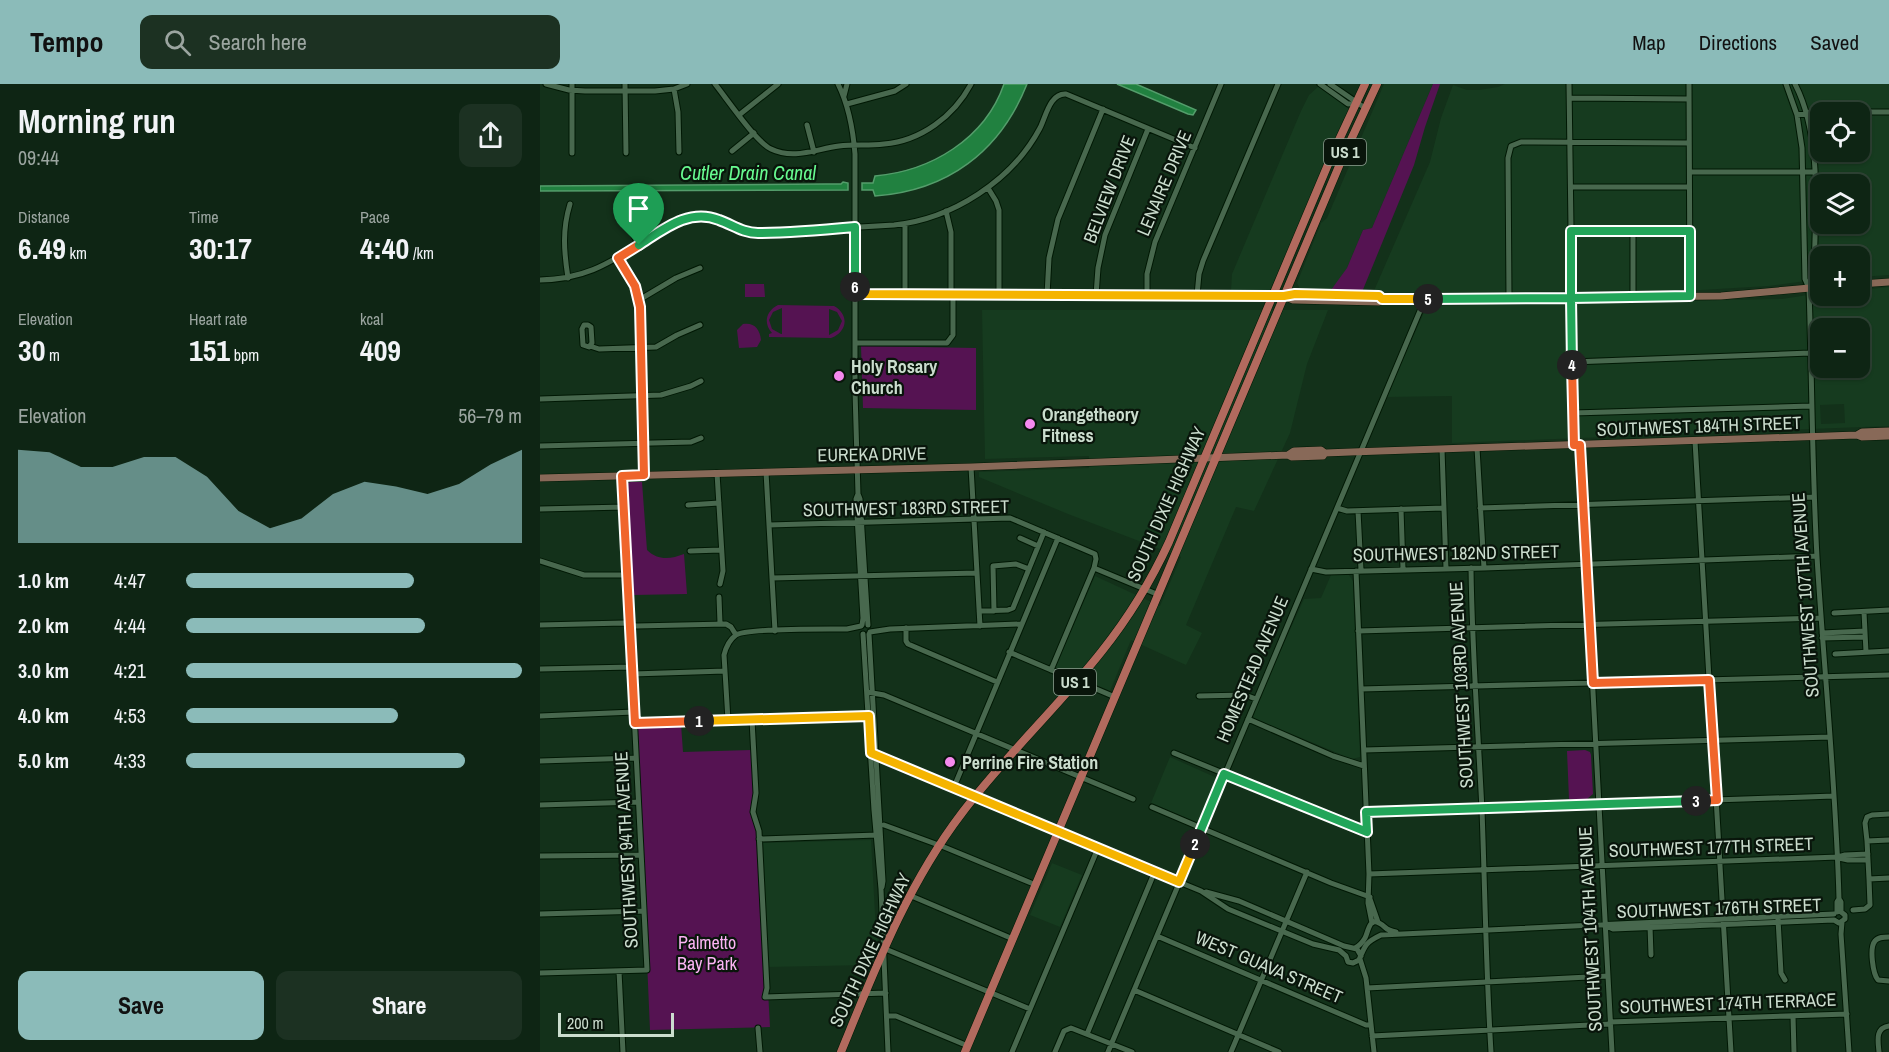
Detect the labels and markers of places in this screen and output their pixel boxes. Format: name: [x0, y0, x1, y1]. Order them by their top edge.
pin: [613, 183, 664, 245]
pin: 6: [840, 272, 870, 302]
pin: 5: [1413, 284, 1443, 314]
pin: 4: [1557, 350, 1587, 380]
place label: Holy Rosary Church: [851, 354, 938, 400]
marker: Holy Rosary Church: [832, 369, 846, 383]
place label: Orangetheory Fitness: [1042, 402, 1140, 448]
marker: Orangetheory Fitness: [1023, 417, 1037, 431]
pin: 1: [684, 706, 714, 736]
place label: Perrine Fire Station: [962, 750, 1098, 775]
marker: Perrine Fire Station: [943, 755, 957, 769]
pin: 3: [1681, 786, 1711, 816]
pin: 2: [1180, 829, 1210, 859]

